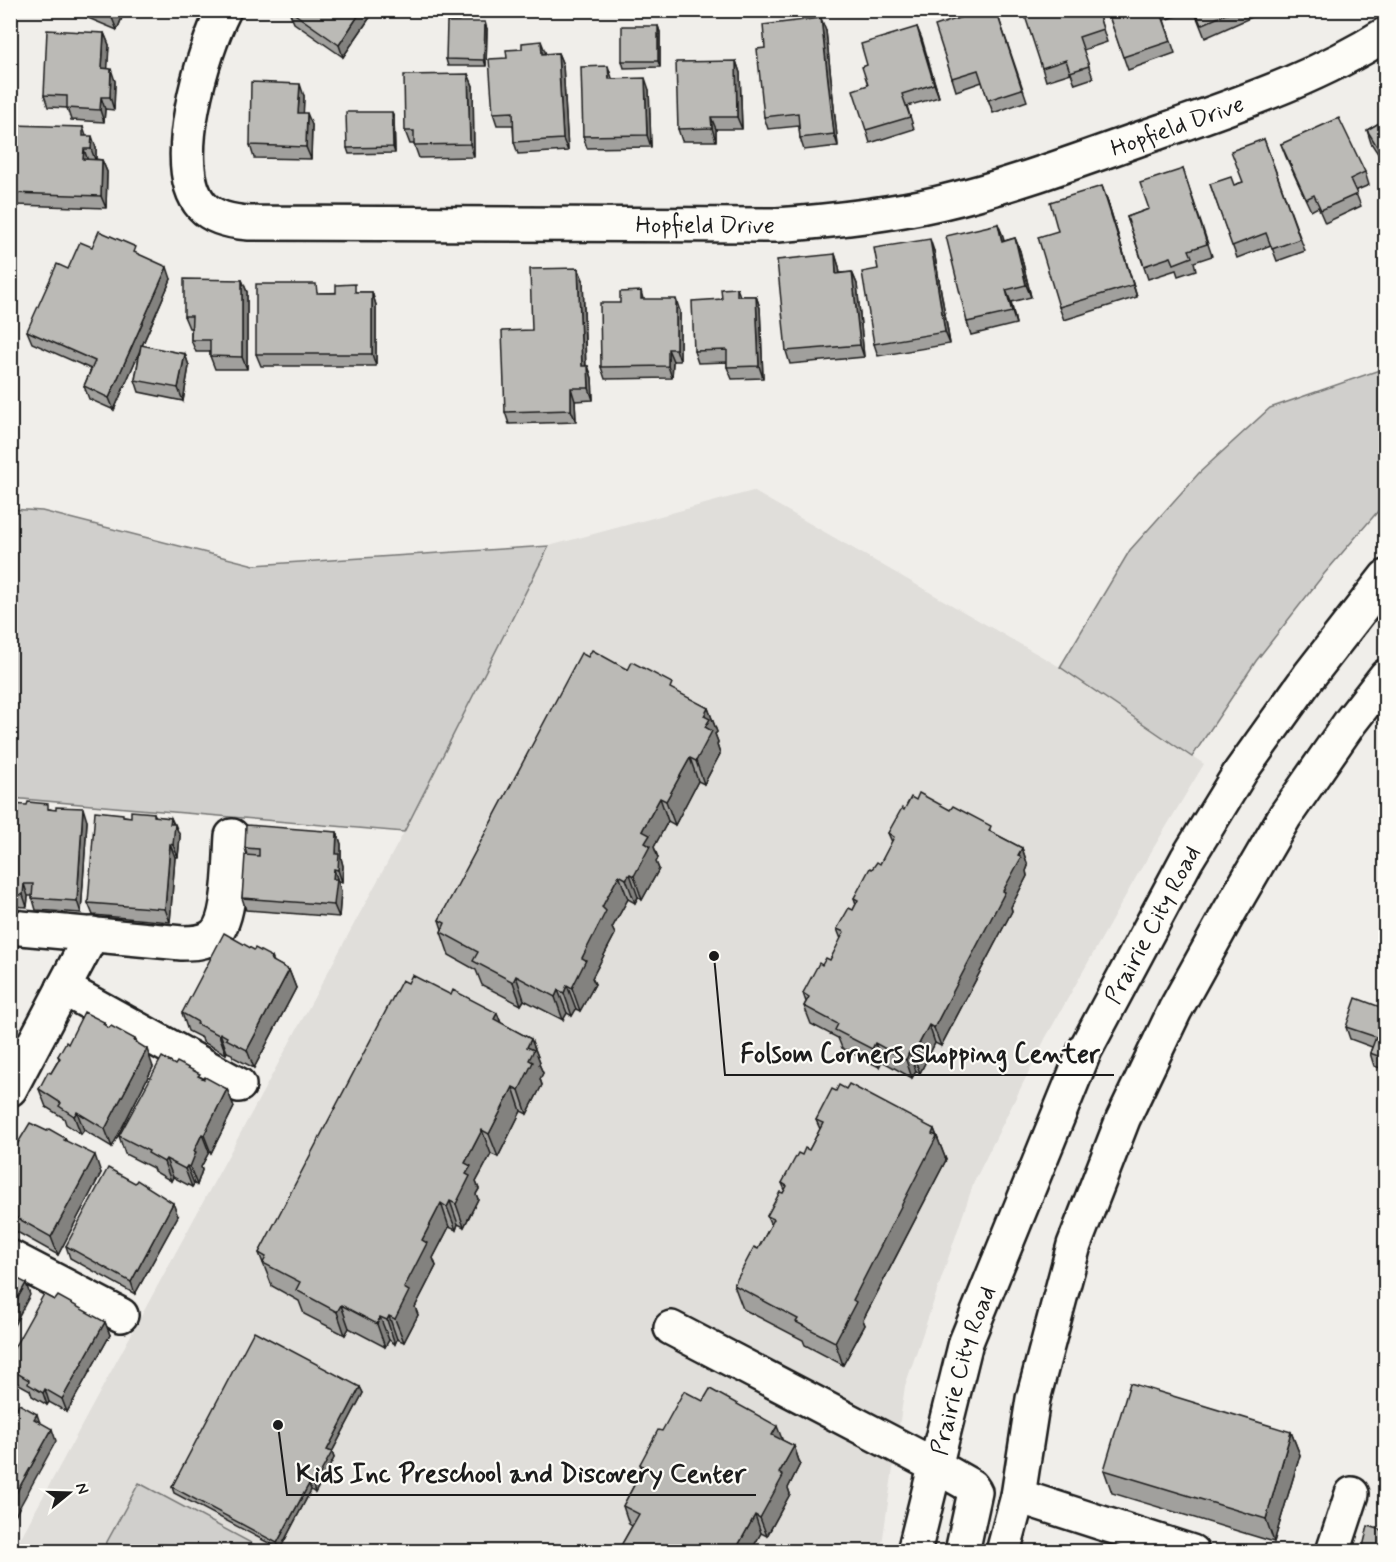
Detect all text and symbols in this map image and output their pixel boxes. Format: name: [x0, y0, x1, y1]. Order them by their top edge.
street label: Hopfield Drive: [1107, 89, 1249, 165]
street label: Hopfield Drive: [635, 210, 775, 242]
street label: Prairie City Road: [1098, 840, 1208, 1010]
callout: Folsom Corners Shopping Center: [725, 1031, 1114, 1075]
text: Folsom Corners Shopping Center: [740, 1038, 1101, 1073]
street label: Prairie City Road: [925, 1282, 1004, 1459]
callout: Kids Inc Preschool and Discovery Center: [287, 1451, 756, 1495]
text: Kids Inc Preschool and Discovery Center: [296, 1458, 747, 1492]
north arrow: [39, 1463, 99, 1523]
text: N: [70, 1480, 93, 1497]

